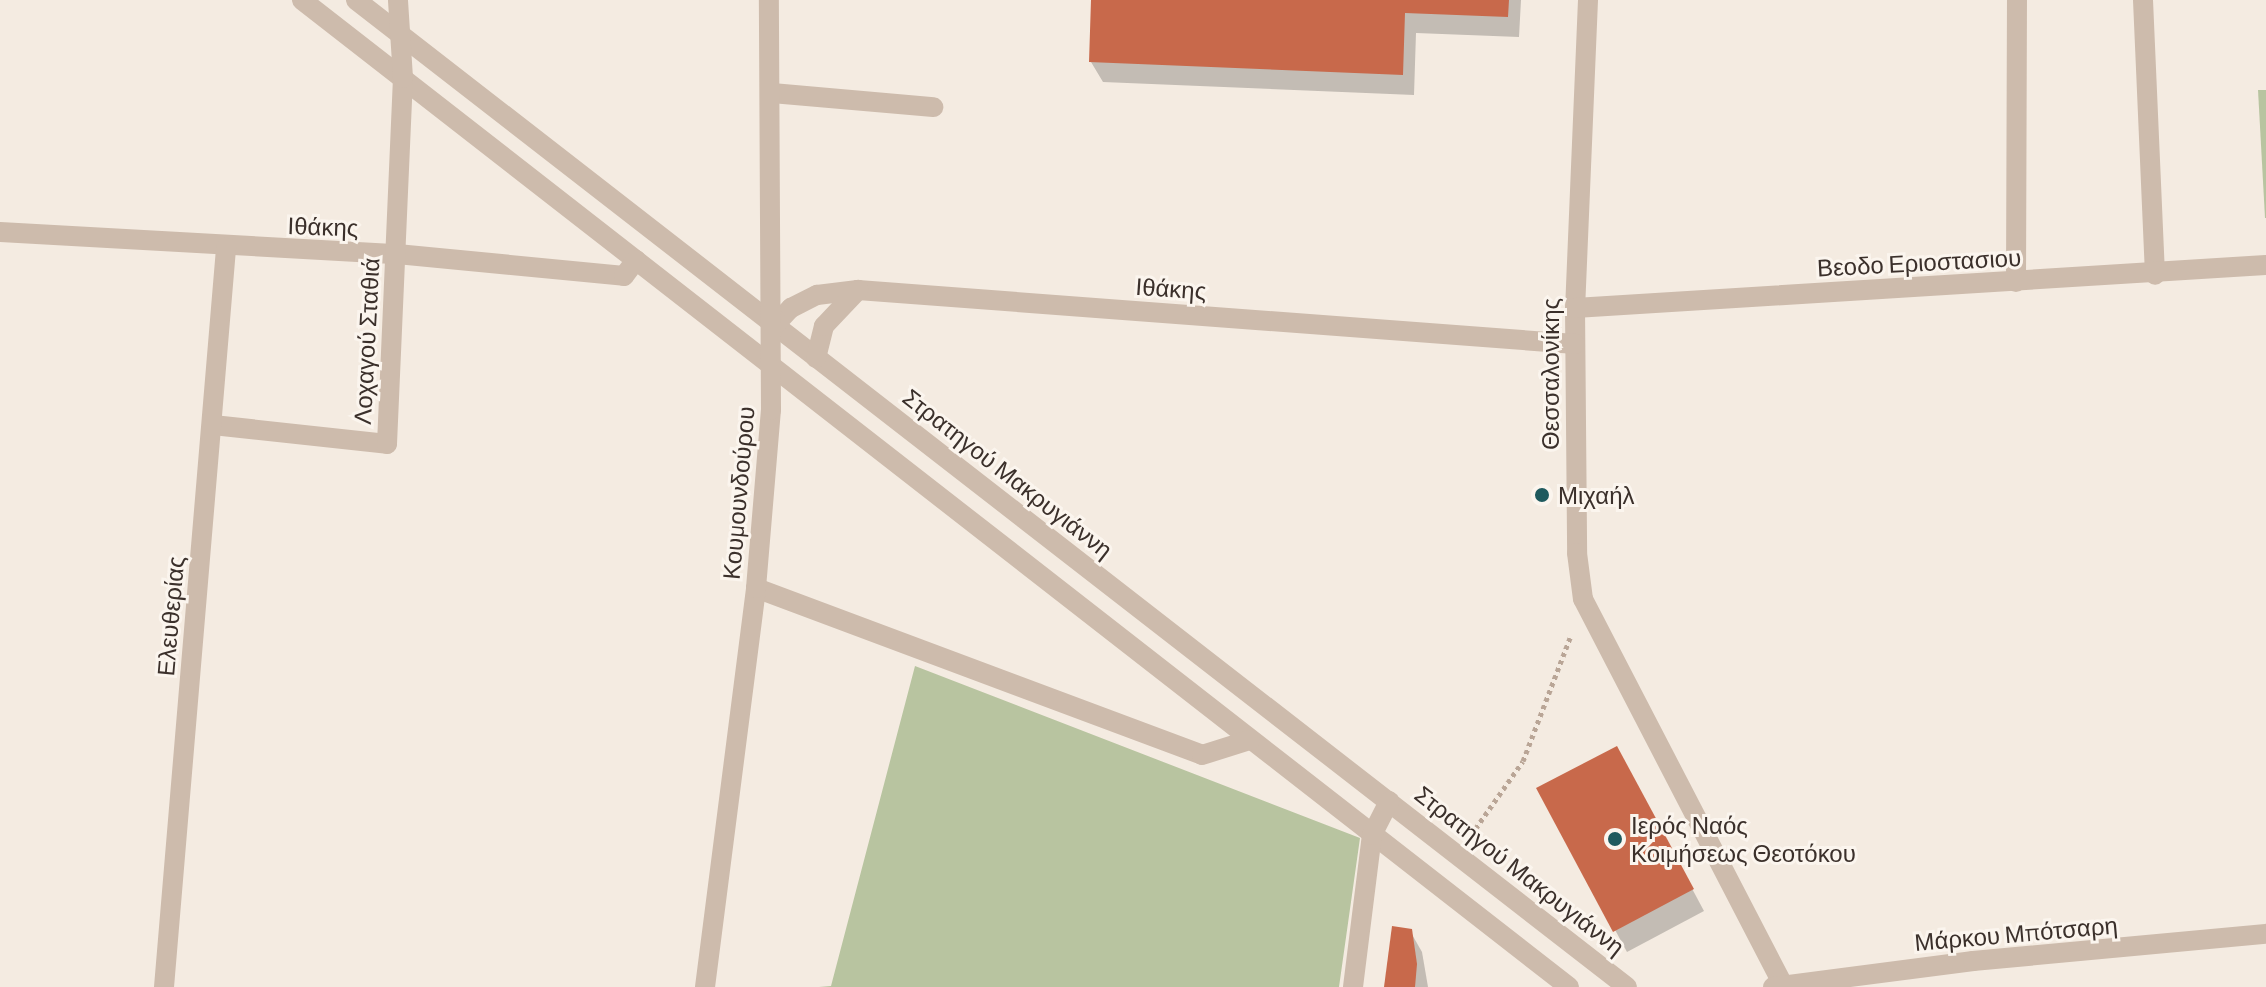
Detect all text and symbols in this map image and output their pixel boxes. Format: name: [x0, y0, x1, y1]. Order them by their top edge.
street label: Ιθάκης: [287, 210, 359, 242]
street label: Βεοδο Εριοστασιου: [1816, 242, 2022, 282]
street label: Λοχαγού Σταθιά: [347, 257, 385, 425]
street label: Ιθάκης: [1135, 271, 1207, 305]
street label: Θεσσαλονίκης: [1536, 298, 1564, 450]
street label: Στρατηγού Μακρυγιάννη: [897, 382, 1119, 564]
street label: Κουμουνδούρου: [716, 405, 760, 581]
place label: Μιχαήλ: [1558, 481, 1634, 509]
marker: Μιχαήλ: [1533, 486, 1551, 504]
street label: Ελευθερίας: [150, 555, 190, 677]
street label: Στρατηγού Μακρυγιάννη: [1409, 779, 1631, 961]
place label: Ιερός Ναός Κοιμήσεως Θεοτόκου: [1631, 811, 1856, 867]
marker: Ιερός Ναός Κοιμήσεως Θεοτόκου: [1606, 830, 1624, 848]
street label: Μάρκου Μπότσαρη: [1913, 910, 2119, 956]

